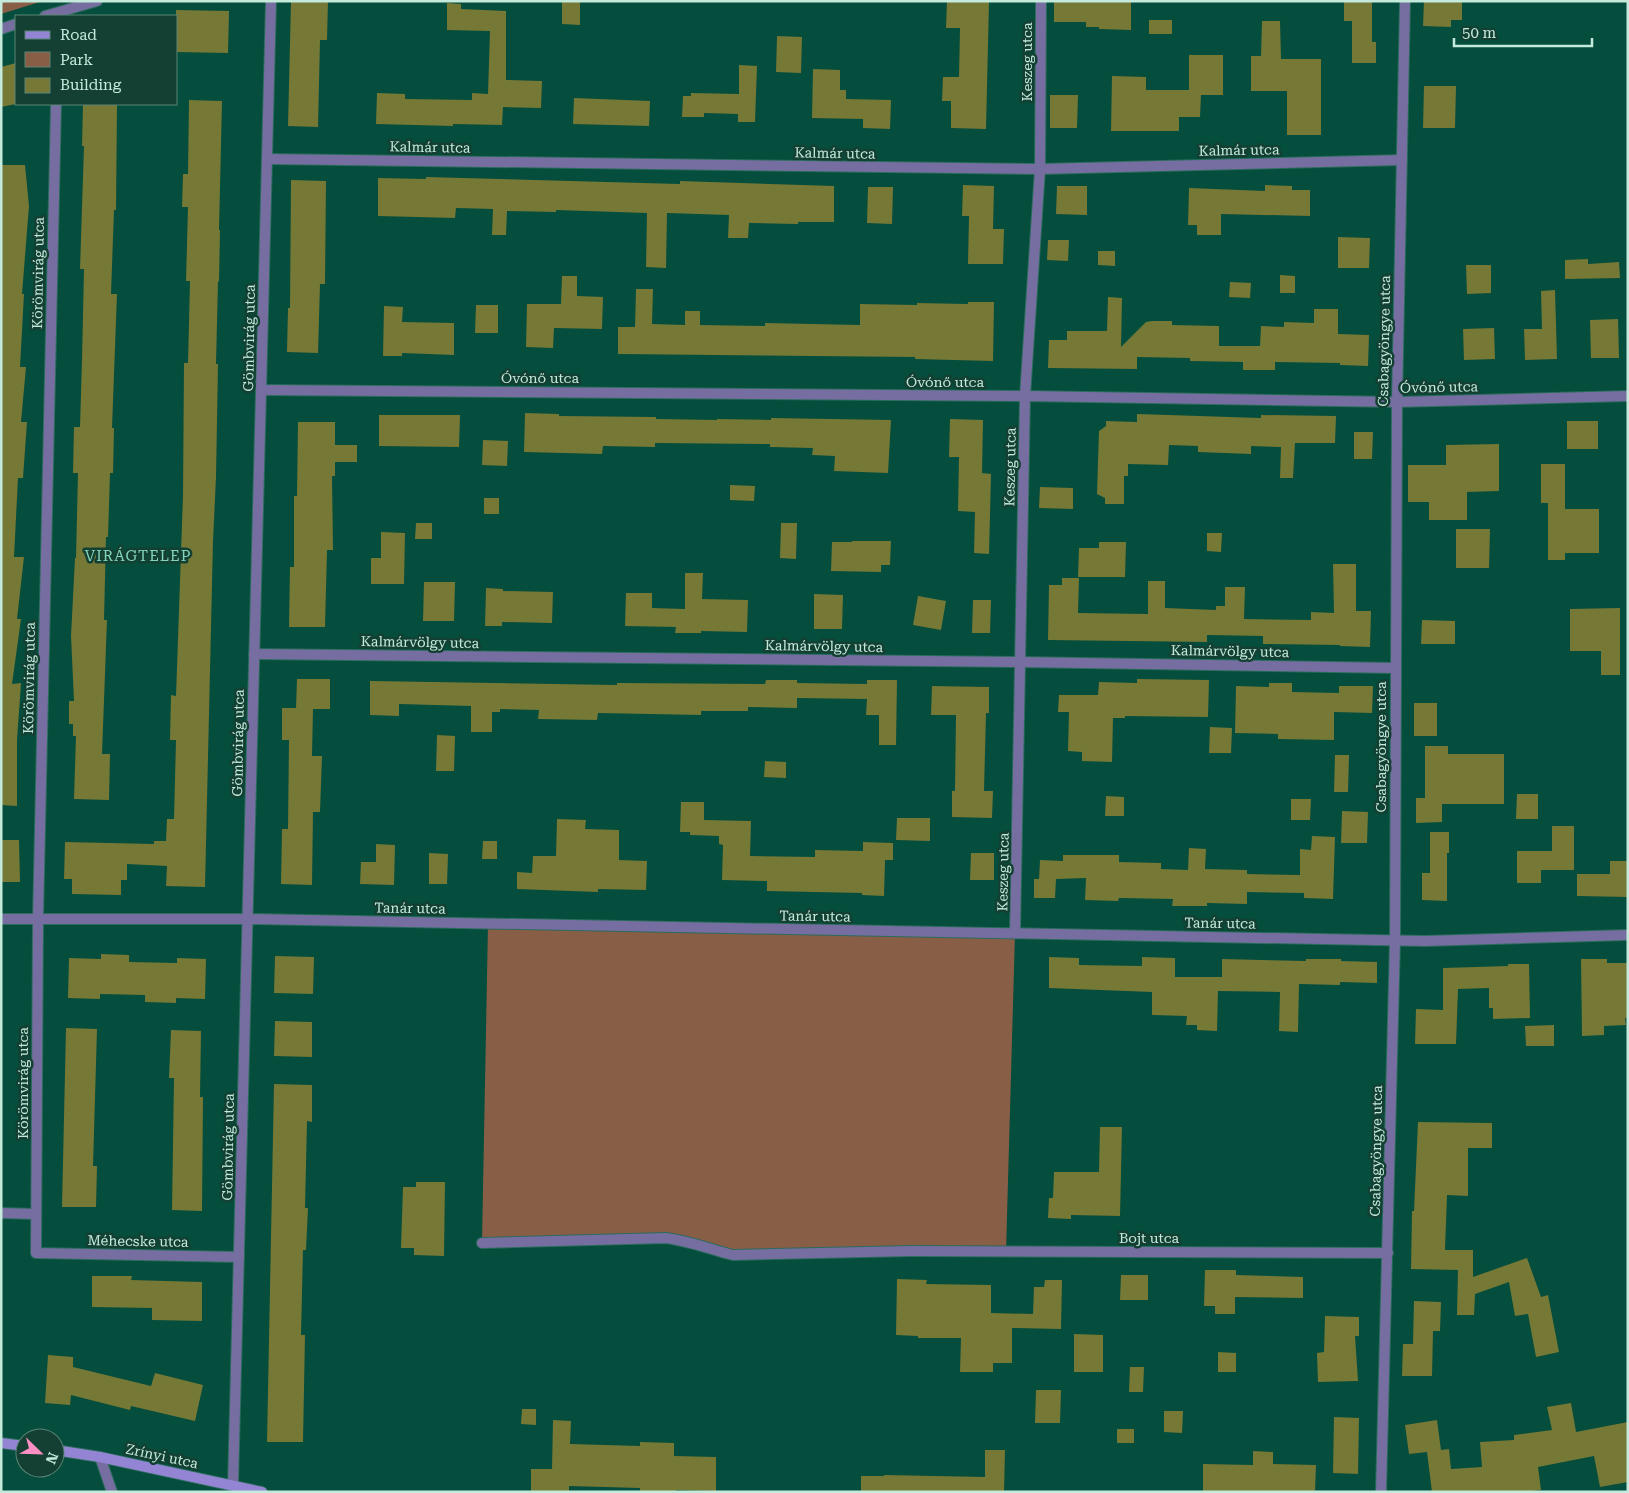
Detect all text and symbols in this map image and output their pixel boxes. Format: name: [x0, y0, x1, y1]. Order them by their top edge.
legend: [15, 15, 178, 105]
scale bar: [1454, 15, 1592, 47]
street label: Keszeg utca: [1019, 22, 1035, 102]
text: 50 m: [1462, 24, 1497, 42]
text: Road: [60, 26, 97, 44]
text: Park: [60, 51, 94, 69]
text: Building: [60, 76, 122, 94]
street label: Kalmár utca: [389, 138, 471, 156]
street label: Kalmár utca: [1198, 141, 1280, 159]
street label: Kalmár utca: [794, 144, 876, 162]
street label: Körömvirág utca: [29, 217, 47, 329]
street label: Csabagyöngye utca: [1375, 275, 1393, 407]
street label: Gömbvirág utca: [240, 284, 258, 392]
street label: Óvónő utca: [501, 370, 579, 386]
street label: Óvónő utca: [906, 374, 984, 390]
street label: Óvónő utca: [1400, 378, 1479, 396]
street label: Keszeg utca: [1001, 427, 1019, 507]
district label: VIRÁGTELEP: [85, 547, 191, 565]
street label: Körömvirág utca: [20, 622, 38, 734]
street label: Kalmárvölgy utca: [361, 633, 480, 651]
street label: Kalmárvölgy utca: [765, 637, 884, 655]
street label: Kalmárvölgy utca: [1171, 642, 1290, 660]
street label: Csabagyöngye utca: [1373, 681, 1389, 813]
street label: Gömbvirág utca: [229, 689, 247, 797]
street label: Keszeg utca: [994, 832, 1012, 912]
street label: Tanár utca: [374, 899, 446, 917]
street label: Tanár utca: [779, 907, 851, 925]
street label: Tanár utca: [1184, 914, 1256, 932]
street label: Körömvirág utca: [15, 1027, 31, 1139]
street label: Csabagyöngye utca: [1367, 1085, 1385, 1217]
street label: Gömbvirág utca: [219, 1093, 237, 1201]
street label: Bojt utca: [1119, 1230, 1180, 1246]
street label: Méhecske utca: [87, 1232, 189, 1250]
north arrow: [15, 1428, 65, 1478]
street label: Zrínyi utca: [124, 1441, 200, 1472]
text: N: [42, 1450, 61, 1466]

